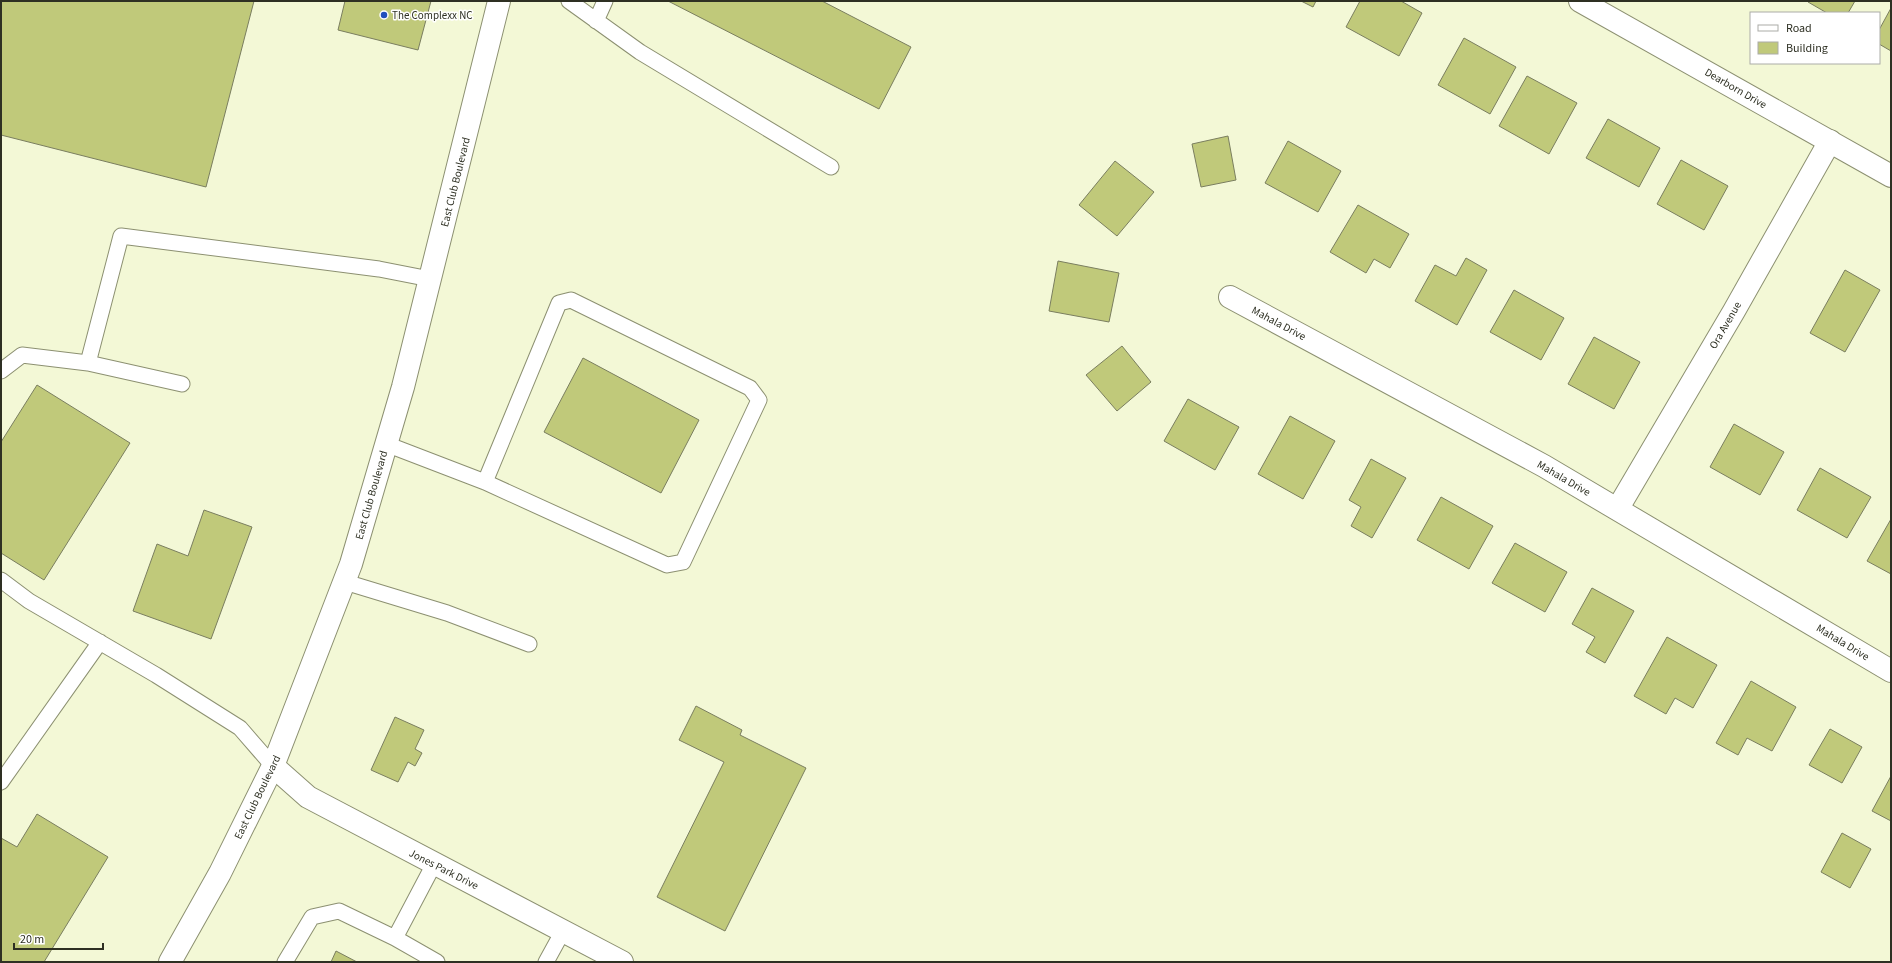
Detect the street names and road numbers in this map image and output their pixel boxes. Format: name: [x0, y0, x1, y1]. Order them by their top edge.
street label: Dearborn Drive: [1702, 65, 1770, 113]
street label: East Club Boulevard: [437, 136, 474, 229]
street label: Ora Avenue: [1706, 298, 1745, 352]
street label: Mahala Drive: [1249, 303, 1309, 344]
street label: East Club Boulevard: [352, 449, 391, 541]
street label: Mahala Drive: [1534, 457, 1594, 500]
street label: Mahala Drive: [1813, 621, 1873, 664]
street label: East Club Boulevard: [231, 753, 284, 842]
street label: Jones Park Drive: [406, 845, 482, 894]

